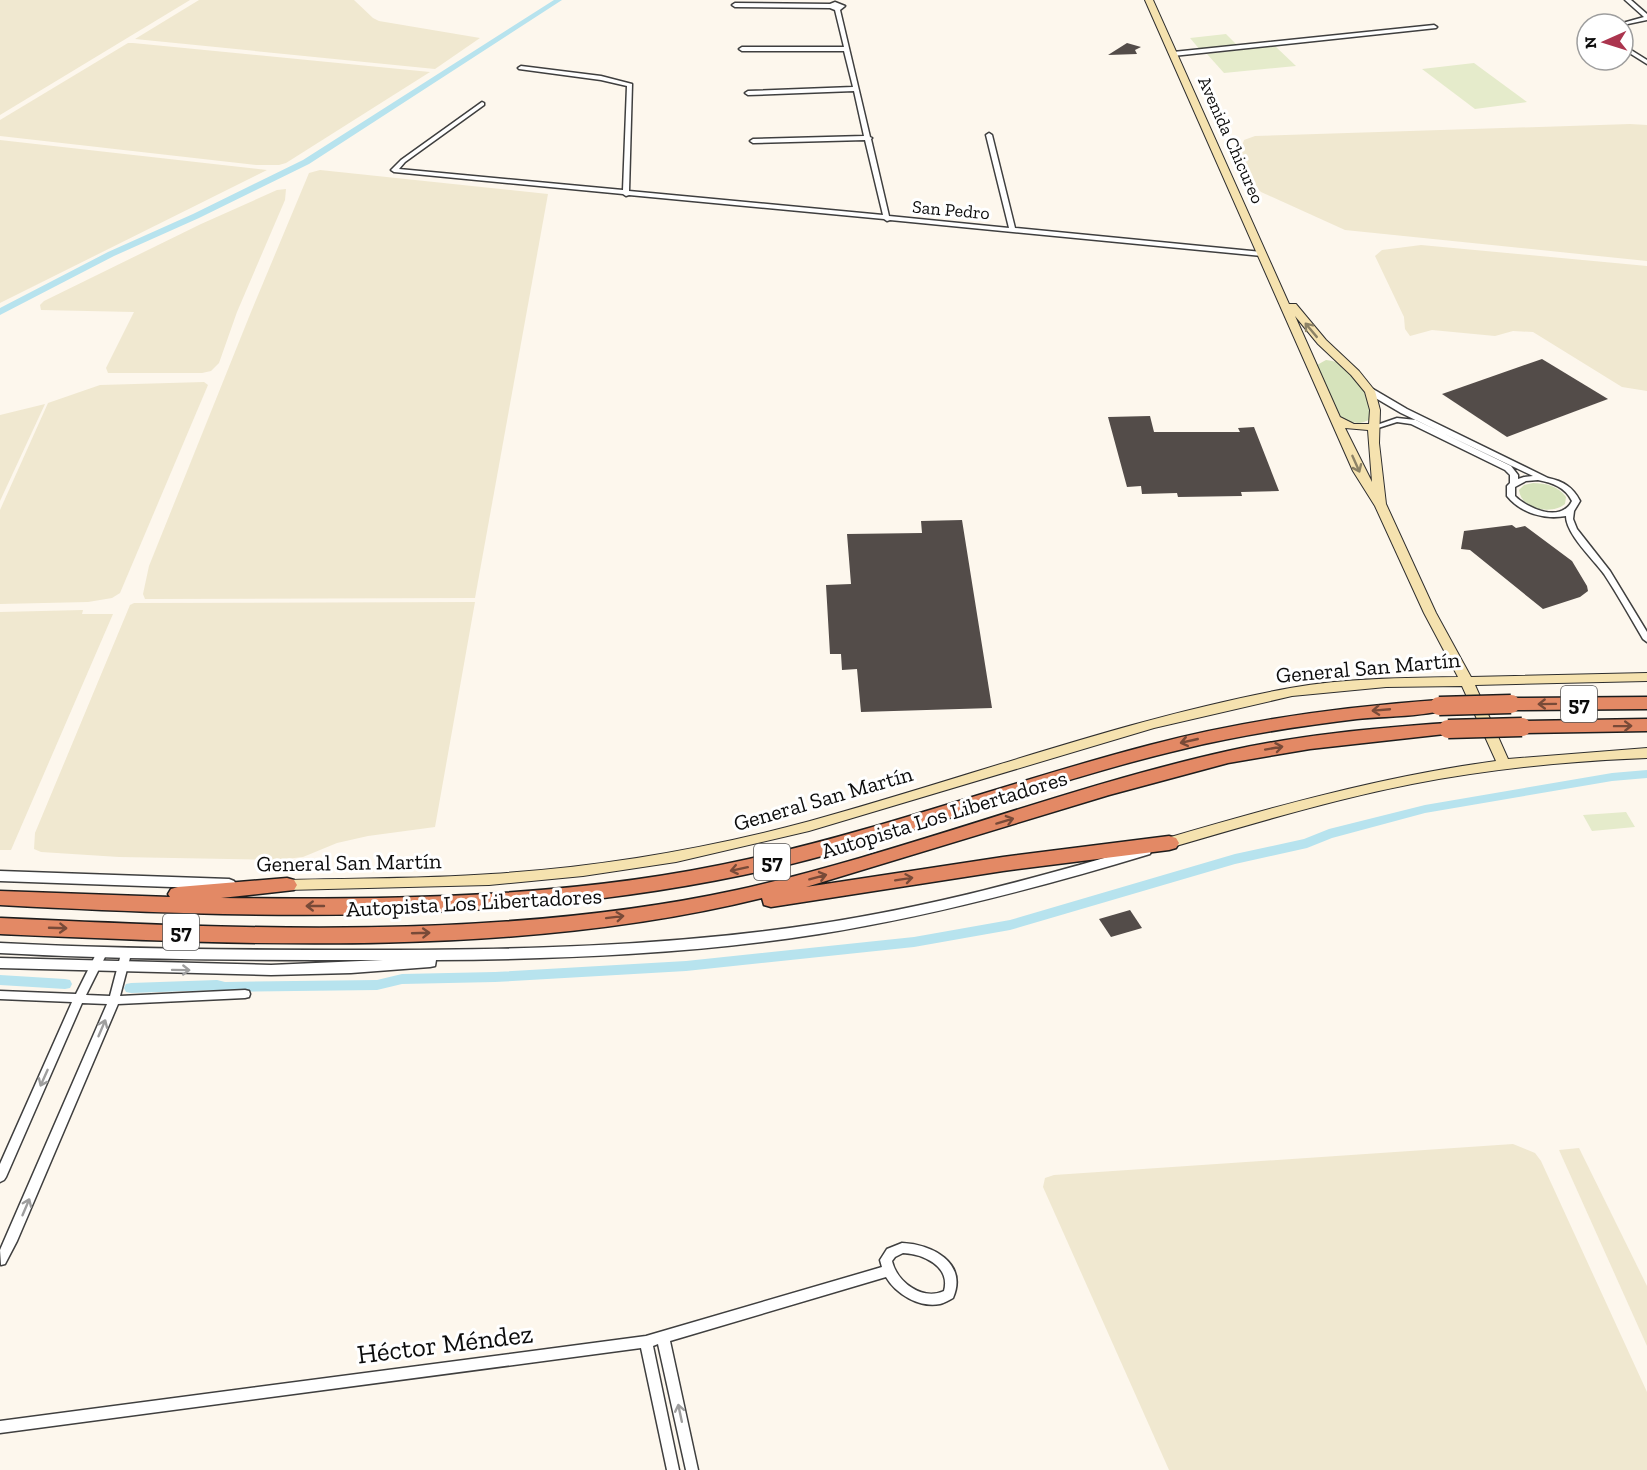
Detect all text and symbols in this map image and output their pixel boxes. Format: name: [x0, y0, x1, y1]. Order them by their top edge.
north arrow: [1575, 12, 1635, 72]
text: N: [1581, 36, 1600, 49]
street label: Avenida Chicureo: [1193, 73, 1269, 207]
street label: San Pedro: [911, 196, 991, 224]
one-way arrow: [1305, 322, 1318, 338]
one-way arrow: [1351, 454, 1362, 472]
street label: General San Martín: [1275, 646, 1462, 689]
road number: 57: [1561, 686, 1597, 722]
one-way arrow: [1537, 698, 1557, 710]
one-way arrow: [1372, 705, 1392, 716]
one-way arrow: [1612, 720, 1632, 731]
one-way arrow: [1180, 736, 1199, 748]
one-way arrow: [1264, 742, 1283, 753]
street label: General San Martín: [730, 760, 916, 837]
street label: Autopista Los Libertadores: [818, 764, 1071, 865]
one-way arrow: [995, 815, 1014, 826]
road number: 57: [754, 844, 790, 880]
street label: General San Martín: [256, 847, 442, 878]
one-way arrow: [729, 864, 749, 875]
one-way arrow: [808, 870, 827, 882]
one-way arrow: [893, 873, 913, 884]
street label: Autopista Los Libertadores: [345, 882, 603, 923]
one-way arrow: [306, 900, 326, 912]
one-way arrow: [605, 912, 625, 923]
road number: 57: [163, 914, 199, 950]
one-way arrow: [48, 923, 68, 934]
one-way arrow: [411, 927, 431, 938]
one-way arrow: [171, 964, 191, 976]
one-way arrow: [97, 1019, 108, 1037]
one-way arrow: [37, 1069, 48, 1087]
one-way arrow: [21, 1198, 32, 1216]
street label: Héctor Méndez: [355, 1317, 535, 1371]
one-way arrow: [673, 1404, 685, 1423]

